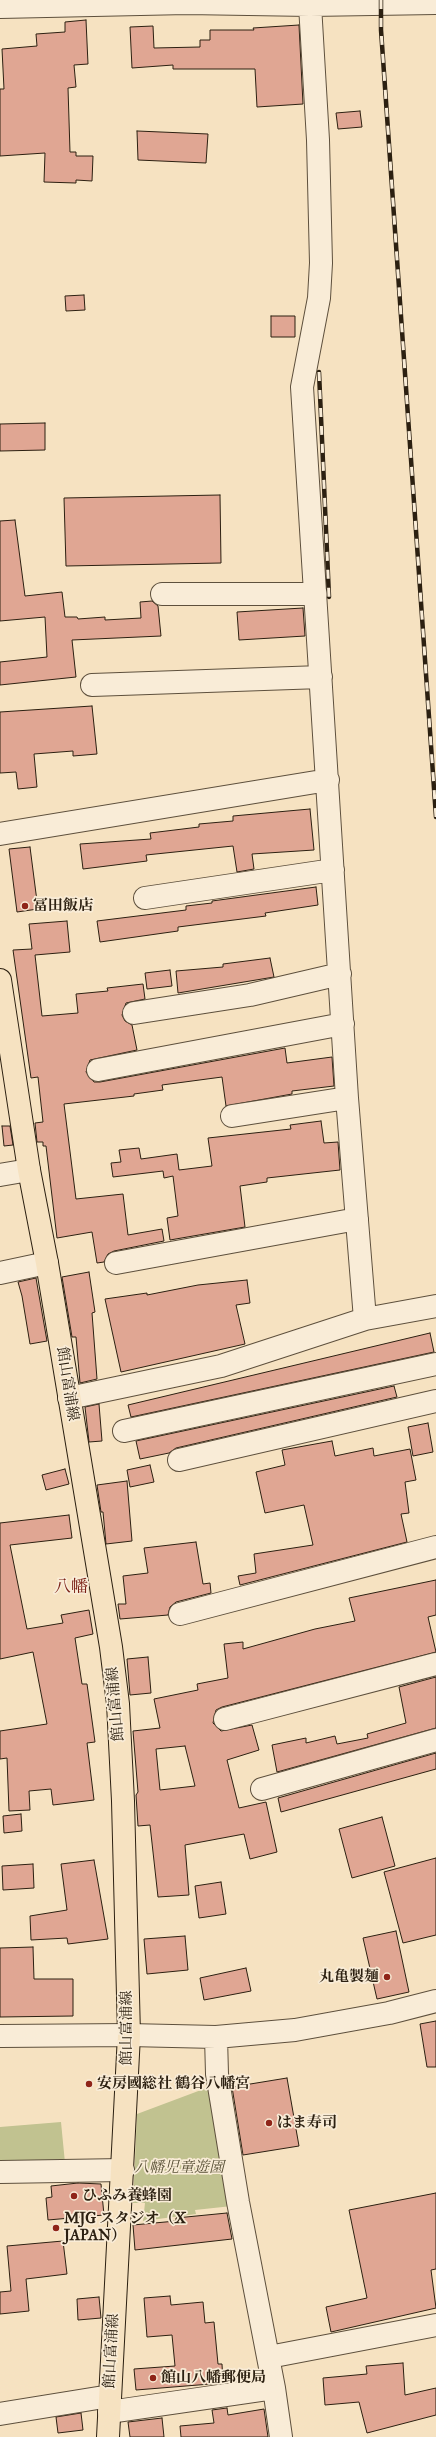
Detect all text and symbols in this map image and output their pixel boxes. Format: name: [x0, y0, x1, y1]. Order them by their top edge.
place label: 冨田飯店: [33, 897, 93, 915]
marker: 冨田飯店: [20, 901, 30, 911]
street label: 館山富浦線: [52, 1346, 82, 1422]
district label: 八幡: [54, 1578, 88, 1598]
street label: 館山富浦線: [104, 1666, 128, 1742]
place label: 丸亀製麺: [319, 1968, 379, 1986]
marker: 丸亀製麺: [382, 1972, 392, 1982]
street label: 館山富浦線: [118, 1991, 136, 2065]
place label: 安房國総社 鶴谷八幡宮: [97, 2075, 250, 2093]
marker: 安房國総社 鶴谷八幡宮: [84, 2079, 94, 2089]
place label: はま寿司: [277, 2114, 337, 2132]
marker: はま寿司: [264, 2118, 274, 2128]
park label: 八幡児童遊園: [134, 2159, 224, 2177]
place label: ひふみ養蜂園: [82, 2187, 172, 2205]
marker: ひふみ養蜂園: [69, 2191, 79, 2201]
place label: MJG スタジオ（X JAPAN）: [64, 2210, 186, 2245]
marker: MJG スタジオ（X JAPAN）: [51, 2223, 61, 2233]
street label: 館山富浦線: [101, 2313, 123, 2389]
place label: 館山八幡郵便局: [161, 2369, 266, 2387]
marker: 館山八幡郵便局: [148, 2373, 158, 2383]

